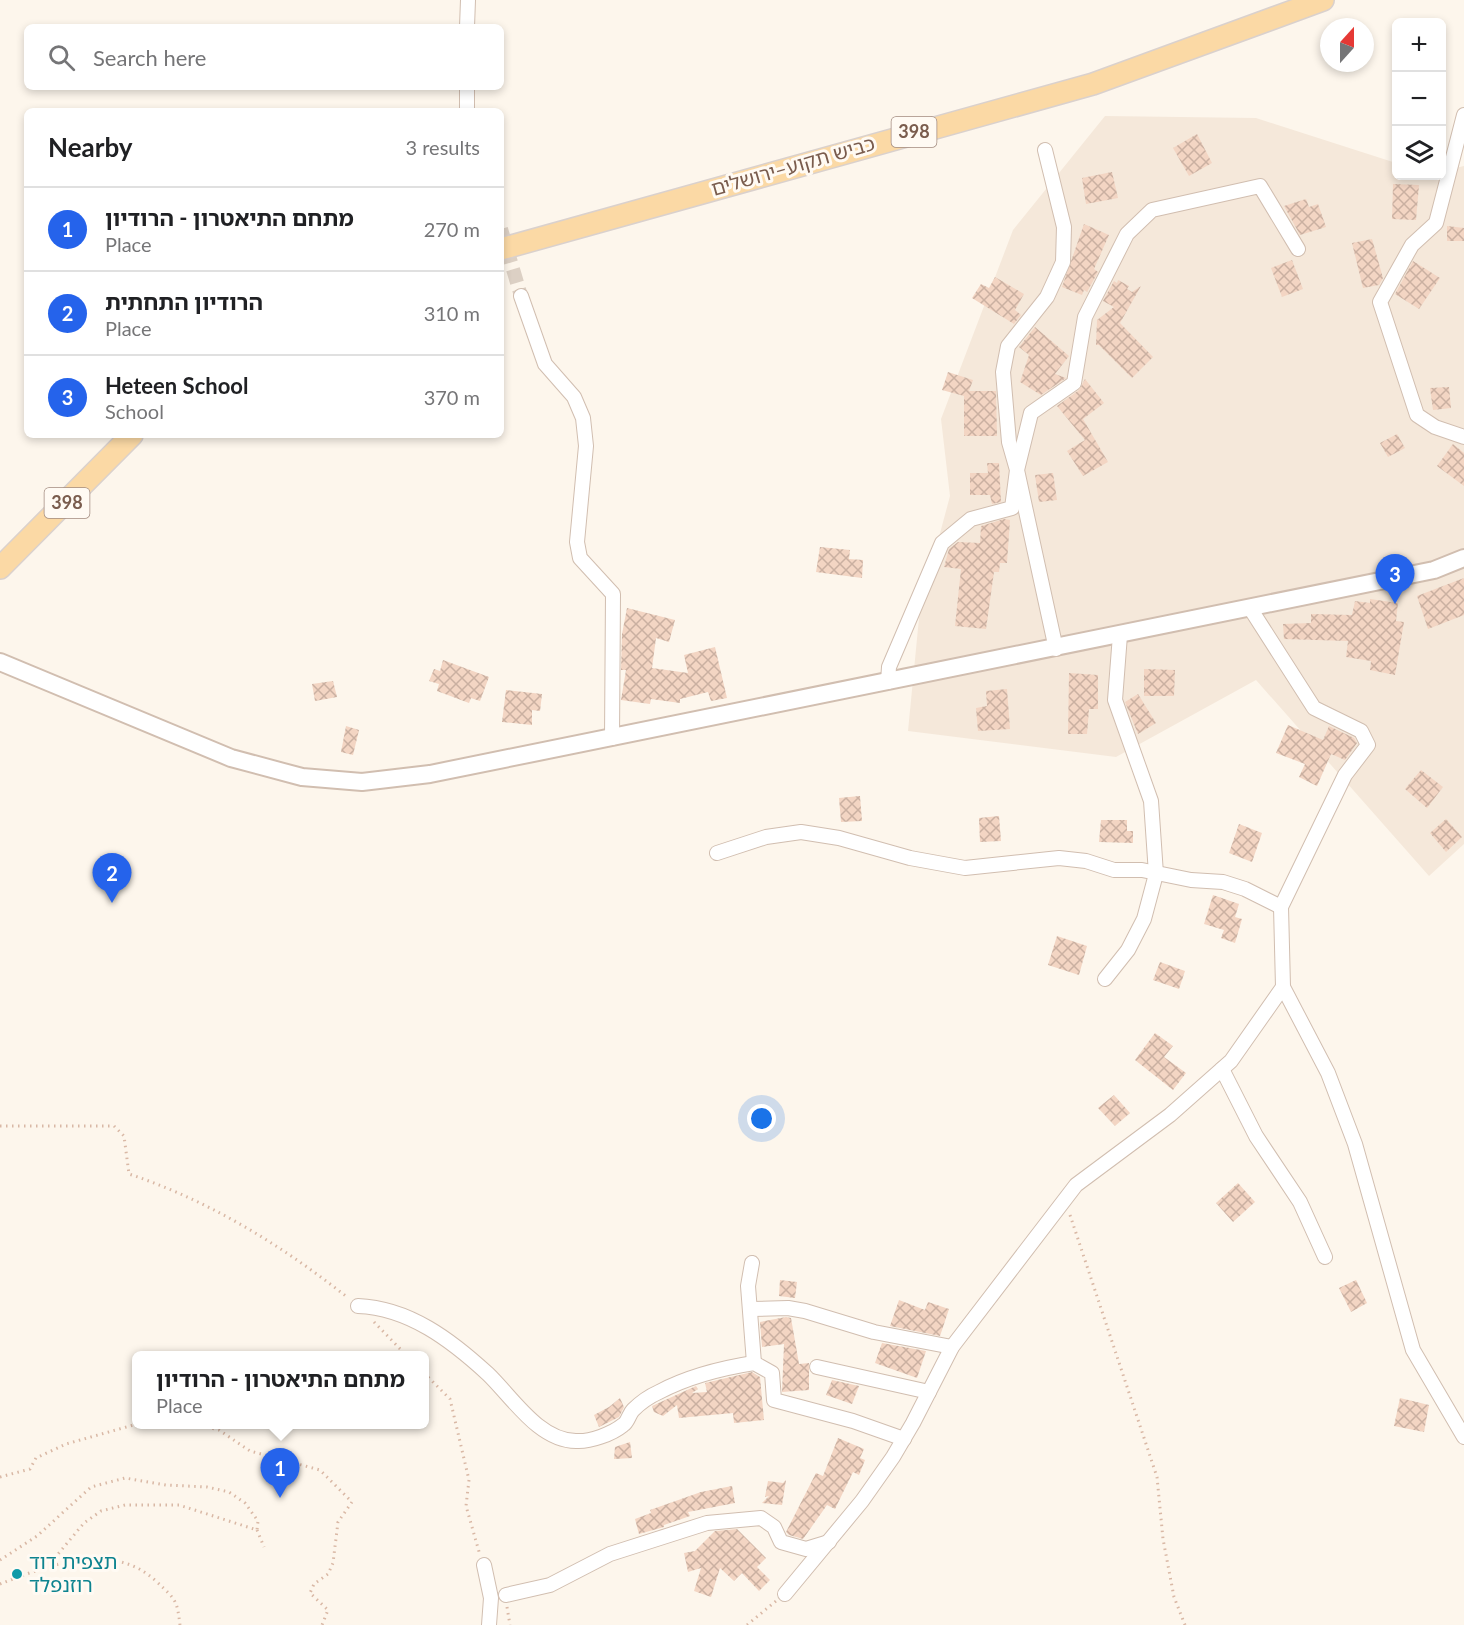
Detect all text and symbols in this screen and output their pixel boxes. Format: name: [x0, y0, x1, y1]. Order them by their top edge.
north arrow: [1320, 18, 1374, 72]
map controls: [1392, 18, 1446, 180]
button: +: [1392, 18, 1446, 72]
search box: [24, 24, 504, 90]
icon: search: [45, 41, 78, 74]
text: Search here: [93, 44, 206, 71]
button: −: [1392, 72, 1446, 126]
road number: 398: [892, 117, 936, 147]
button: layers: [1392, 126, 1446, 180]
street label: כביש תקוע–ירושלים: [708, 130, 877, 200]
text: Nearby: [48, 131, 133, 163]
text: 3 results: [405, 135, 480, 159]
text: מתחם התיאטרון - הרודיון: [105, 204, 354, 231]
text: 1: [62, 217, 73, 241]
text: 270 m: [424, 217, 480, 241]
text: Place: [105, 232, 152, 256]
text: הרודיון התחתית: [105, 288, 263, 315]
text: 2: [62, 301, 73, 325]
text: 310 m: [424, 301, 480, 325]
text: Place: [105, 316, 152, 340]
text: Heteen School: [105, 372, 248, 399]
text: 3: [62, 385, 73, 409]
text: 370 m: [424, 385, 480, 409]
text: School: [105, 399, 164, 423]
road number: 398: [44, 488, 90, 518]
pin: 3: [1376, 554, 1414, 604]
pin: 2: [92, 854, 132, 903]
your location: [747, 1104, 776, 1133]
popup: [132, 1351, 429, 1429]
text: מתחם התיאטרון - הרודיון: [156, 1365, 405, 1392]
text: Place: [156, 1393, 203, 1417]
pin: 1: [260, 1448, 300, 1498]
place label: תצפית דוד רוזנפלד: [29, 1549, 117, 1596]
marker: תצפית דוד רוזנפלד: [10, 1567, 24, 1581]

